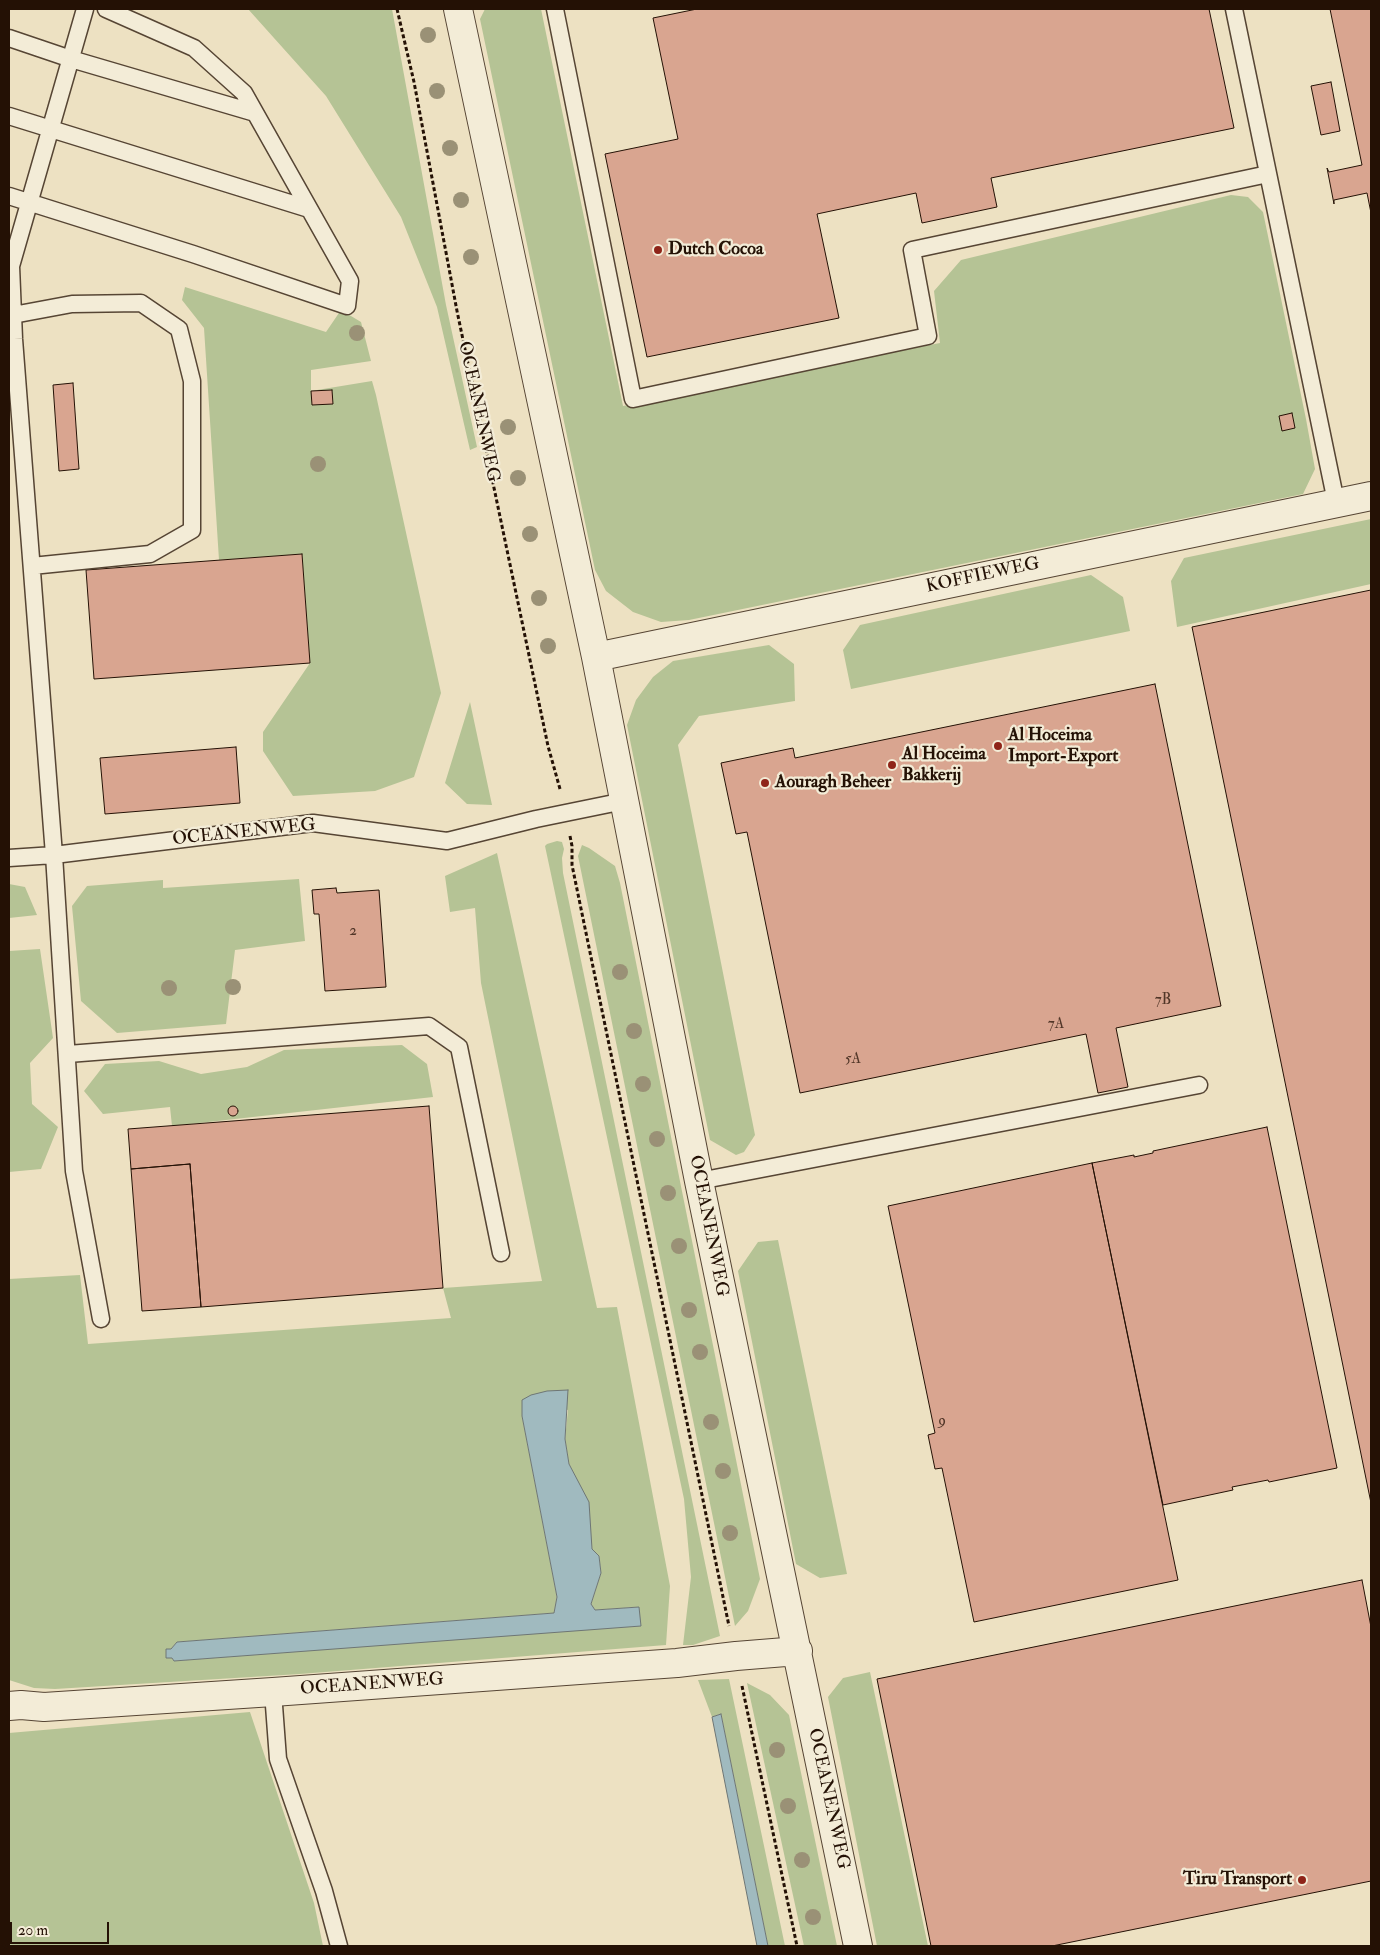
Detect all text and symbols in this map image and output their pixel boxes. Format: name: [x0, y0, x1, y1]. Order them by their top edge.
place label: Dutch Cocoa: [668, 239, 763, 261]
marker: Dutch Cocoa: [652, 244, 664, 256]
street label: OCEANENWEG: [452, 339, 504, 485]
street label: KOFFIEWEG: [924, 553, 1042, 599]
place label: Al Hoceima Import-Export: [1008, 725, 1118, 768]
marker: Al Hoceima Import-Export: [992, 740, 1004, 752]
place label: Al Hoceima Bakkerij: [902, 744, 986, 786]
marker: Al Hoceima Bakkerij: [886, 759, 898, 771]
place label: Aouragh Beheer: [775, 772, 891, 794]
marker: Aouragh Beheer: [759, 777, 771, 789]
street label: OCEANENWEG: [171, 815, 317, 851]
house number: 2: [349, 923, 357, 941]
house number: 7B: [1155, 992, 1171, 1010]
house number: 7A: [1048, 1016, 1064, 1034]
house number: 5A: [845, 1051, 861, 1069]
street label: OCEANENWEG: [684, 1153, 732, 1299]
house number: 9: [938, 1413, 946, 1431]
street label: OCEANENWEG: [300, 1669, 444, 1701]
street label: OCEANENWEG: [802, 1726, 854, 1872]
place label: Tiru Transport: [1183, 1869, 1292, 1891]
marker: Tiru Transport: [1296, 1874, 1308, 1886]
scale bar: [12, 1912, 111, 1944]
text: 20 m: [18, 1921, 48, 1940]

